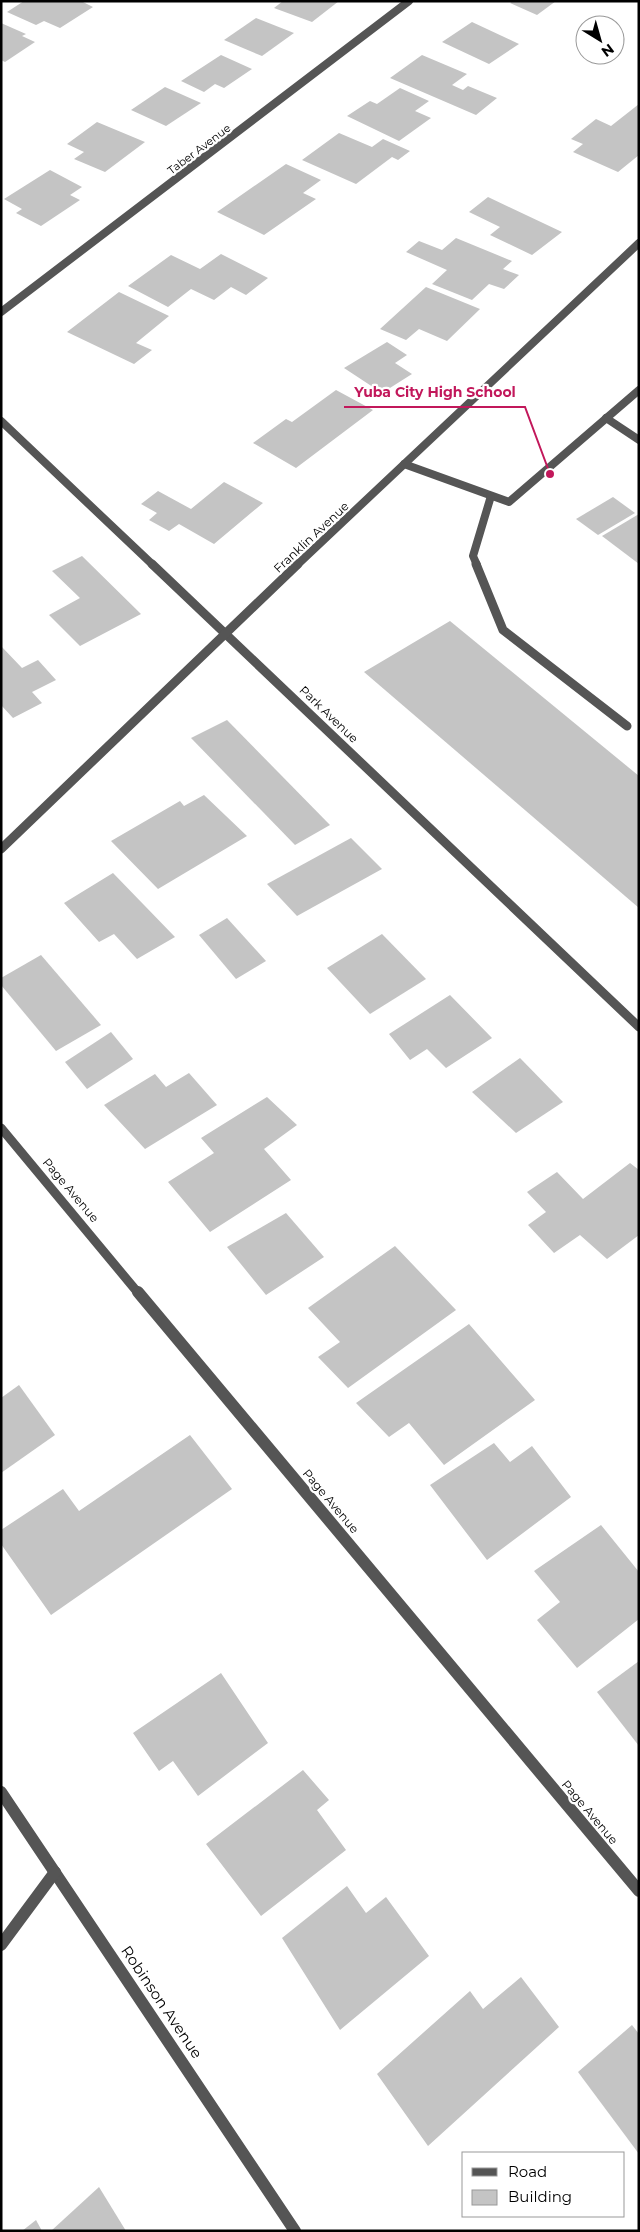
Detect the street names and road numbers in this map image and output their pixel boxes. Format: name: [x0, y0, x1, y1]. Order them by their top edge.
street label: Taber Avenue: [165, 121, 234, 177]
street label: Franklin Avenue: [270, 498, 352, 576]
street label: Park Avenue: [297, 682, 361, 746]
street label: Page Avenue: [40, 1155, 102, 1225]
street label: Page Avenue: [300, 1466, 362, 1536]
street label: Page Avenue: [559, 1777, 621, 1847]
street label: Robinson Avenue: [117, 1942, 207, 2062]

